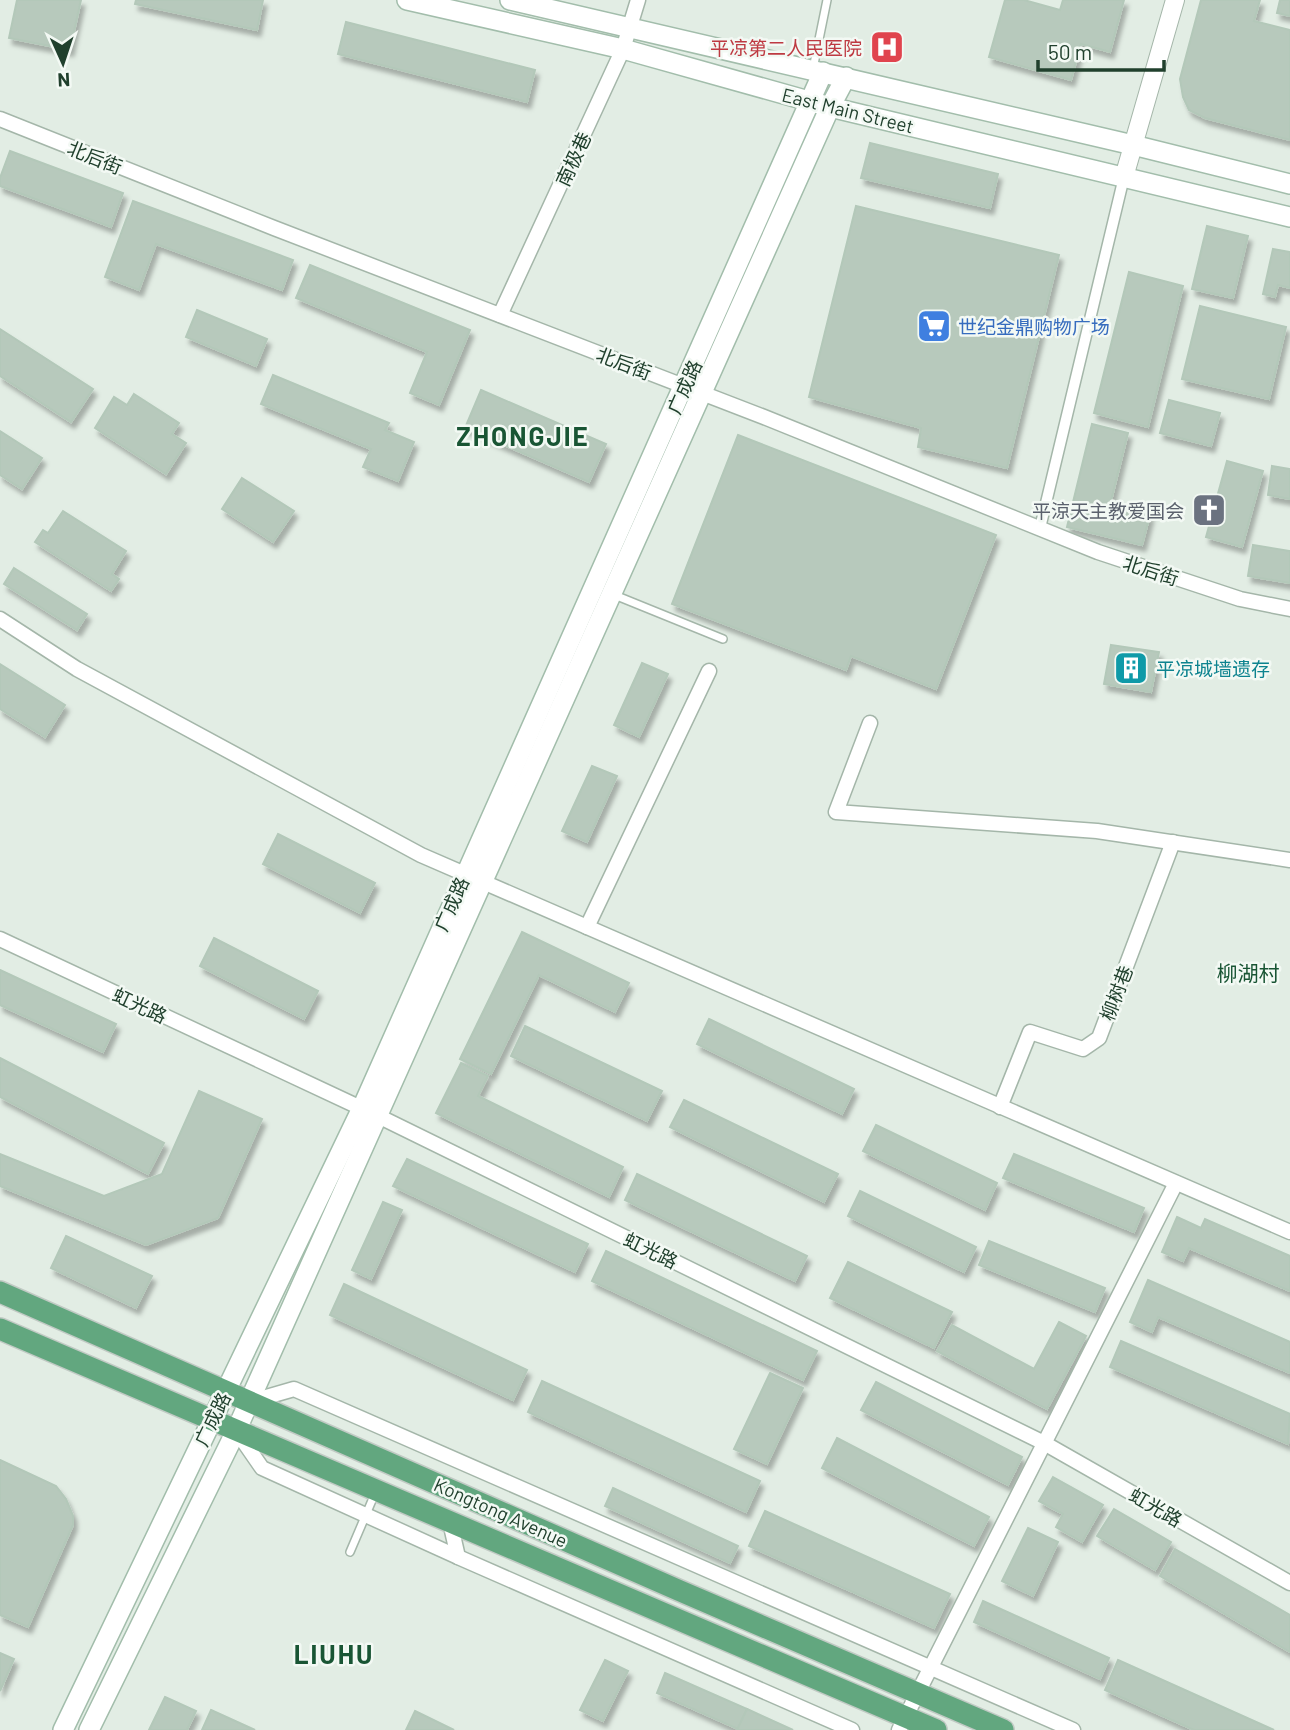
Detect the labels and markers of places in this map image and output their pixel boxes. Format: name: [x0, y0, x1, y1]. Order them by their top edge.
hospital icon: 平凉第二人民医院: [868, 28, 906, 66]
place label: 平凉第二人民医院: [710, 36, 862, 59]
supermarket icon: 世纪金鼎购物广场: [915, 307, 953, 345]
place label: 世纪金鼎购物广场: [958, 315, 1110, 338]
church icon: 平涼天主教爱国会: [1190, 491, 1228, 529]
place label: 平涼天主教爱国会: [1032, 499, 1184, 522]
building icon: 平凉城墙遗存: [1112, 649, 1150, 687]
place label: 平凉城墙遗存: [1156, 657, 1270, 680]

